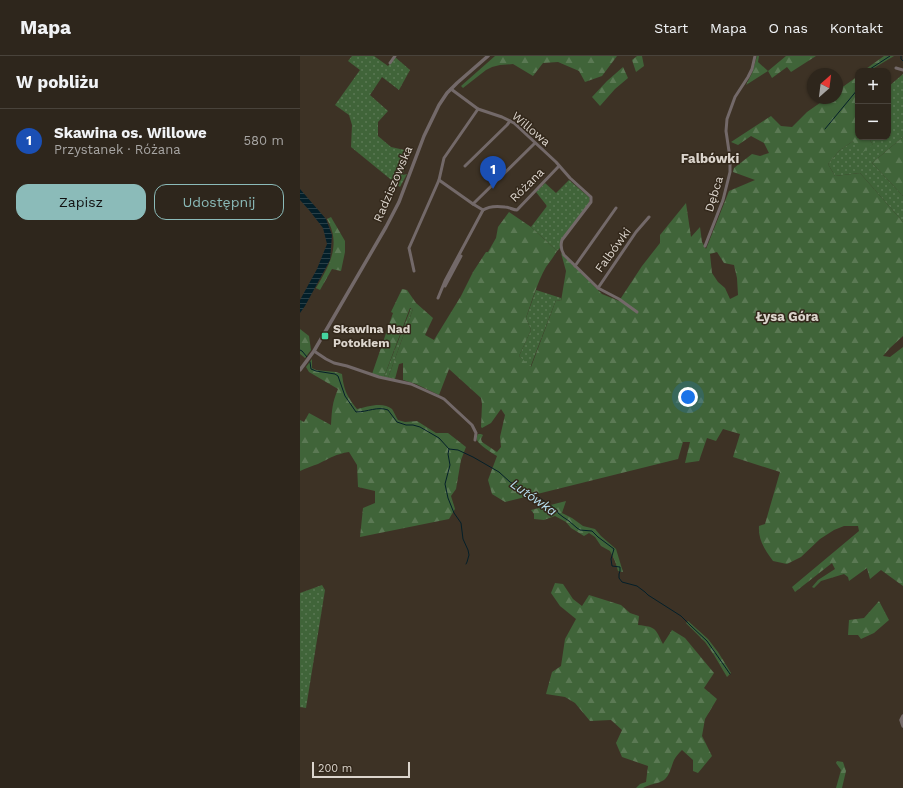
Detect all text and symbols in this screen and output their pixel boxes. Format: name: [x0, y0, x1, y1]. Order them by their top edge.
text: Mapa: [20, 16, 71, 39]
text: Start: [654, 20, 688, 36]
text: Mapa: [710, 20, 747, 36]
text: O nas: [769, 20, 808, 36]
text: Kontakt: [830, 20, 883, 36]
north arrow: [807, 68, 843, 104]
map controls: [855, 68, 891, 140]
button: +: [855, 68, 891, 104]
text: W pobliżu: [16, 72, 99, 92]
button: −: [855, 104, 891, 140]
street label: Willowa: [509, 109, 553, 149]
text: Skawina os. Willowe: [54, 124, 207, 142]
text: 1: [26, 133, 32, 148]
text: 580 m: [244, 133, 284, 148]
text: Przystanek · Różana: [54, 142, 181, 157]
street label: Radziszowska: [371, 144, 415, 224]
district label: Falbówki: [681, 151, 739, 166]
pin: 1: [480, 156, 506, 189]
street label: Różana: [507, 165, 547, 205]
street label: Dębca: [702, 174, 726, 214]
button: Zapisz: [16, 184, 146, 220]
button: Udostępnij: [154, 184, 284, 220]
street label: Falbówki: [592, 225, 634, 275]
district label: Łysa Góra: [755, 309, 819, 324]
place label: Skawina Nad Potokiem: [333, 322, 410, 350]
marker: Skawina Nad Potokiem: [320, 331, 330, 341]
your location: [678, 387, 698, 407]
water label: Lutówka: [508, 476, 560, 519]
scale bar: [312, 760, 410, 779]
text: 200 m: [318, 762, 352, 775]

